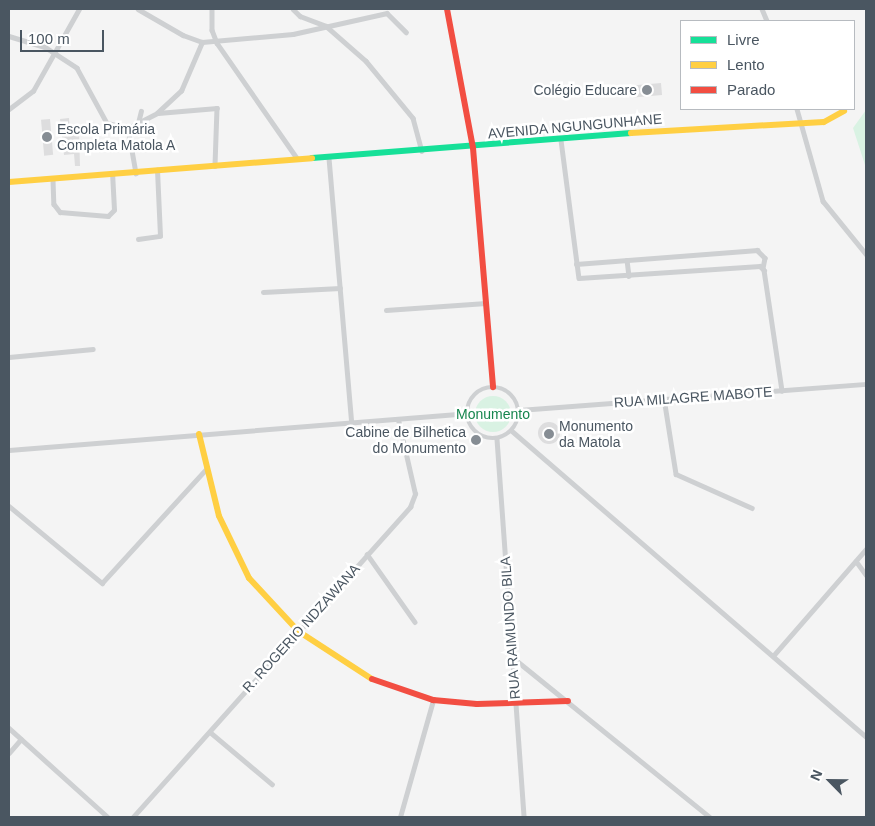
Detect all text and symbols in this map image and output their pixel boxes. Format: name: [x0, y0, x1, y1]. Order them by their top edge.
scale bar: [22, 20, 106, 52]
legend: [680, 20, 855, 110]
text: 100 m: [28, 30, 70, 47]
text: Livre: [727, 31, 760, 48]
text: Lento: [727, 56, 765, 73]
text: Parado: [727, 81, 775, 98]
place label: Colégio Educare: [533, 82, 637, 98]
marker: Colégio Educare: [641, 84, 653, 96]
street label: AVENIDA NGUNGUNHANE: [487, 110, 663, 142]
place label: Escola Primária Completa Matola A: [57, 121, 176, 154]
marker: Escola Primária Completa Matola A: [41, 131, 53, 143]
street label: RUA MILAGRE MABOTE: [613, 383, 773, 411]
park label: Monumento: [456, 406, 530, 422]
place label: Monumento da Matola: [559, 418, 633, 451]
place label: Cabine de Bilhetica do Monumento: [345, 424, 466, 457]
marker: Monumento da Matola: [543, 428, 555, 440]
marker: Cabine de Bilhetica do Monumento: [470, 434, 482, 446]
street label: RUA RAIMUNDO BILA: [497, 556, 523, 700]
street label: R. ROGERIO NDZAWANA: [239, 560, 363, 696]
north arrow: [805, 756, 855, 806]
text: N: [807, 767, 826, 783]

